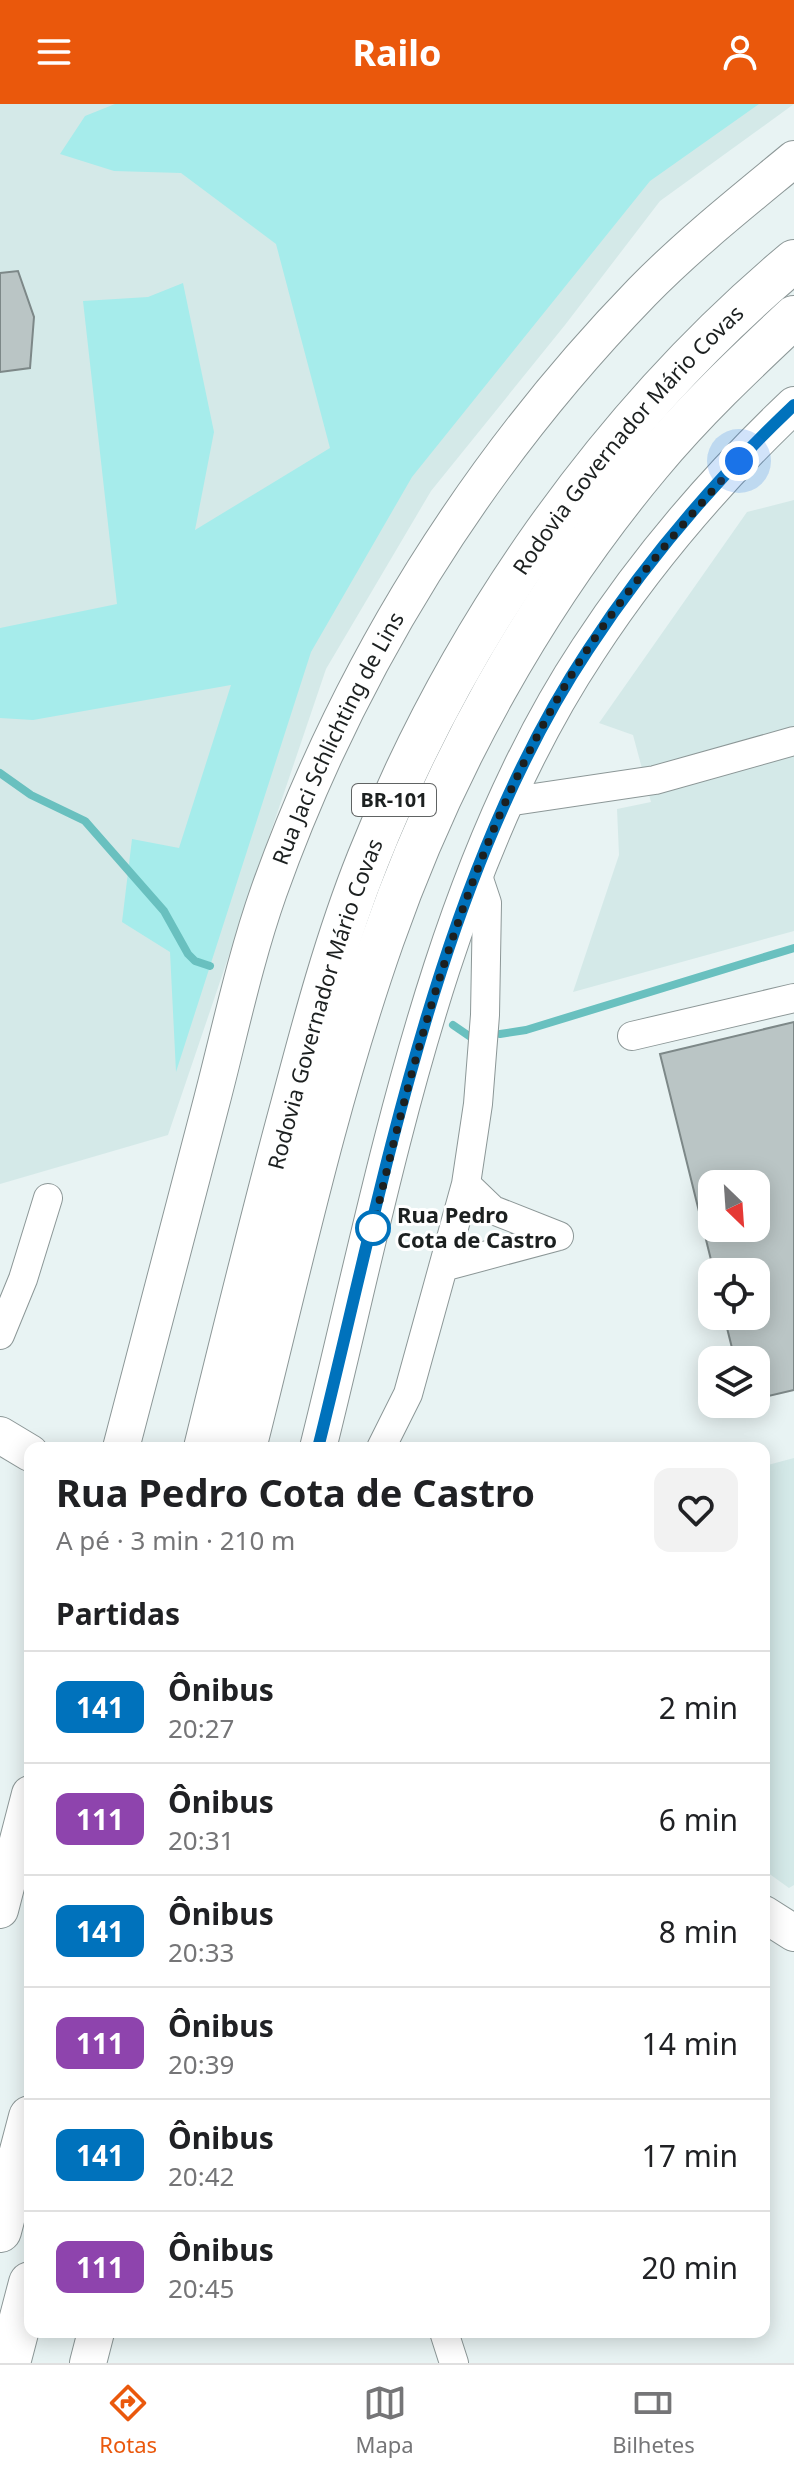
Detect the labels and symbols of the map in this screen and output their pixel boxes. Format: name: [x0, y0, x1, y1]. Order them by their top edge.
street label: Rodovia Governador Mário Covas: [505, 298, 749, 580]
your location: [719, 441, 759, 481]
street label: Rua Jaci Schlichting de Lins: [264, 606, 410, 869]
road number: BR-101: [352, 784, 436, 816]
street label: Rodovia Governador Mário Covas: [259, 834, 389, 1172]
north arrow: [698, 1170, 770, 1242]
place label: Rua Pedro Cota de Castro: [397, 1199, 557, 1254]
marker: Rua Pedro Cota de Castro: [356, 1211, 390, 1245]

